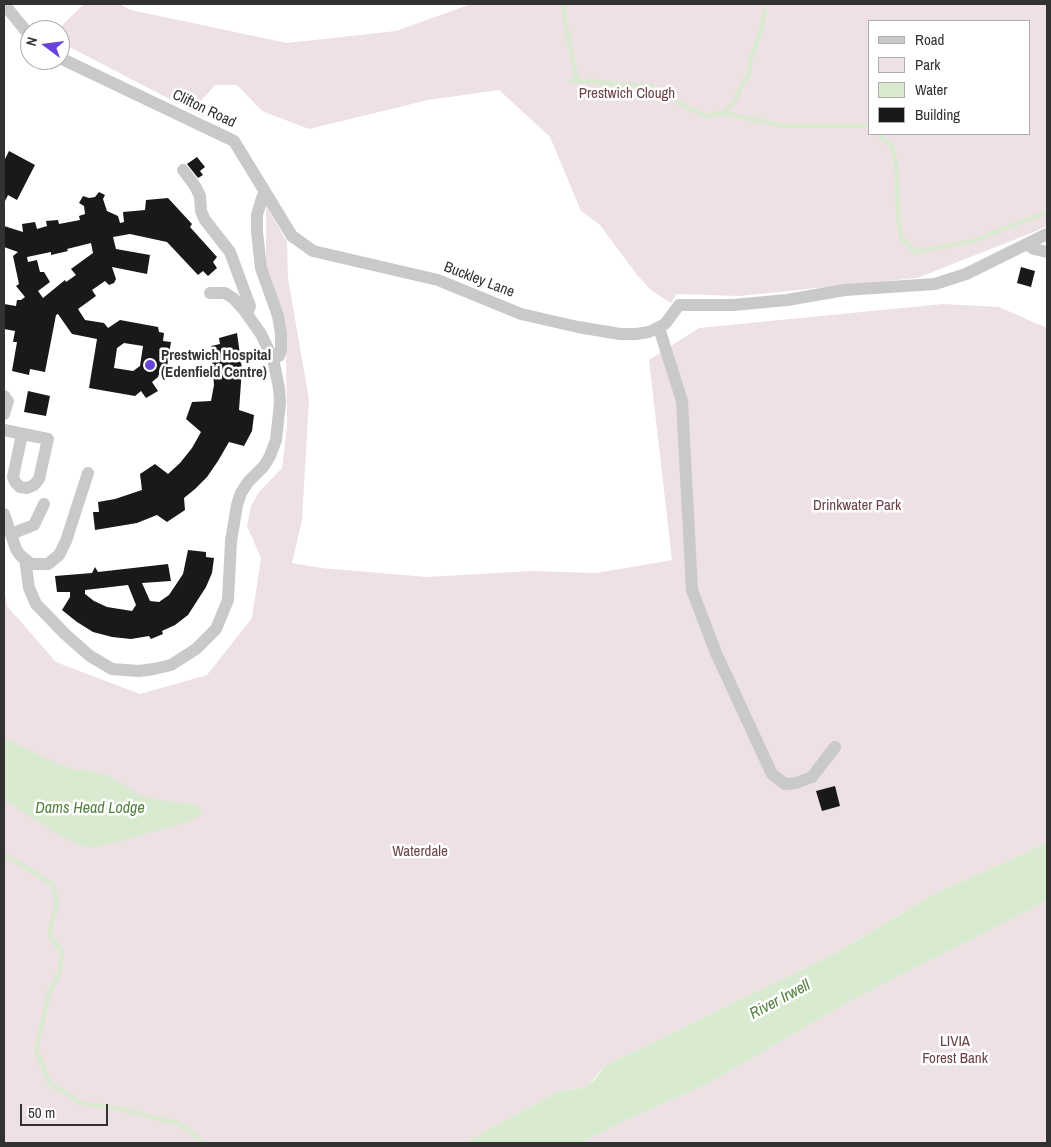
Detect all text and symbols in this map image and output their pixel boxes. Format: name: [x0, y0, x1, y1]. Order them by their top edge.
north arrow: [20, 20, 70, 70]
legend: [868, 20, 1031, 135]
text: Road: [915, 29, 944, 50]
text: N: [22, 35, 41, 48]
text: Park: [915, 54, 940, 75]
text: Water: [915, 79, 947, 100]
park label: Prestwich Clough: [579, 85, 675, 103]
street label: Clifton Road: [169, 86, 239, 132]
text: Building: [915, 104, 960, 125]
street label: Buckley Lane: [441, 258, 517, 302]
place label: Prestwich Hospital (Edenfield Centre): [161, 347, 271, 382]
marker: Prestwich Hospital (Edenfield Centre): [143, 358, 157, 372]
park label: Drinkwater Park: [813, 497, 901, 515]
water label: Dams Head Lodge: [35, 799, 145, 819]
park label: Waterdale: [392, 843, 448, 861]
water label: River Irwell: [747, 976, 813, 1024]
park label: LIVIA Forest Bank: [922, 1033, 988, 1068]
scale bar: [22, 1094, 110, 1126]
text: 50 m: [28, 1102, 55, 1123]

